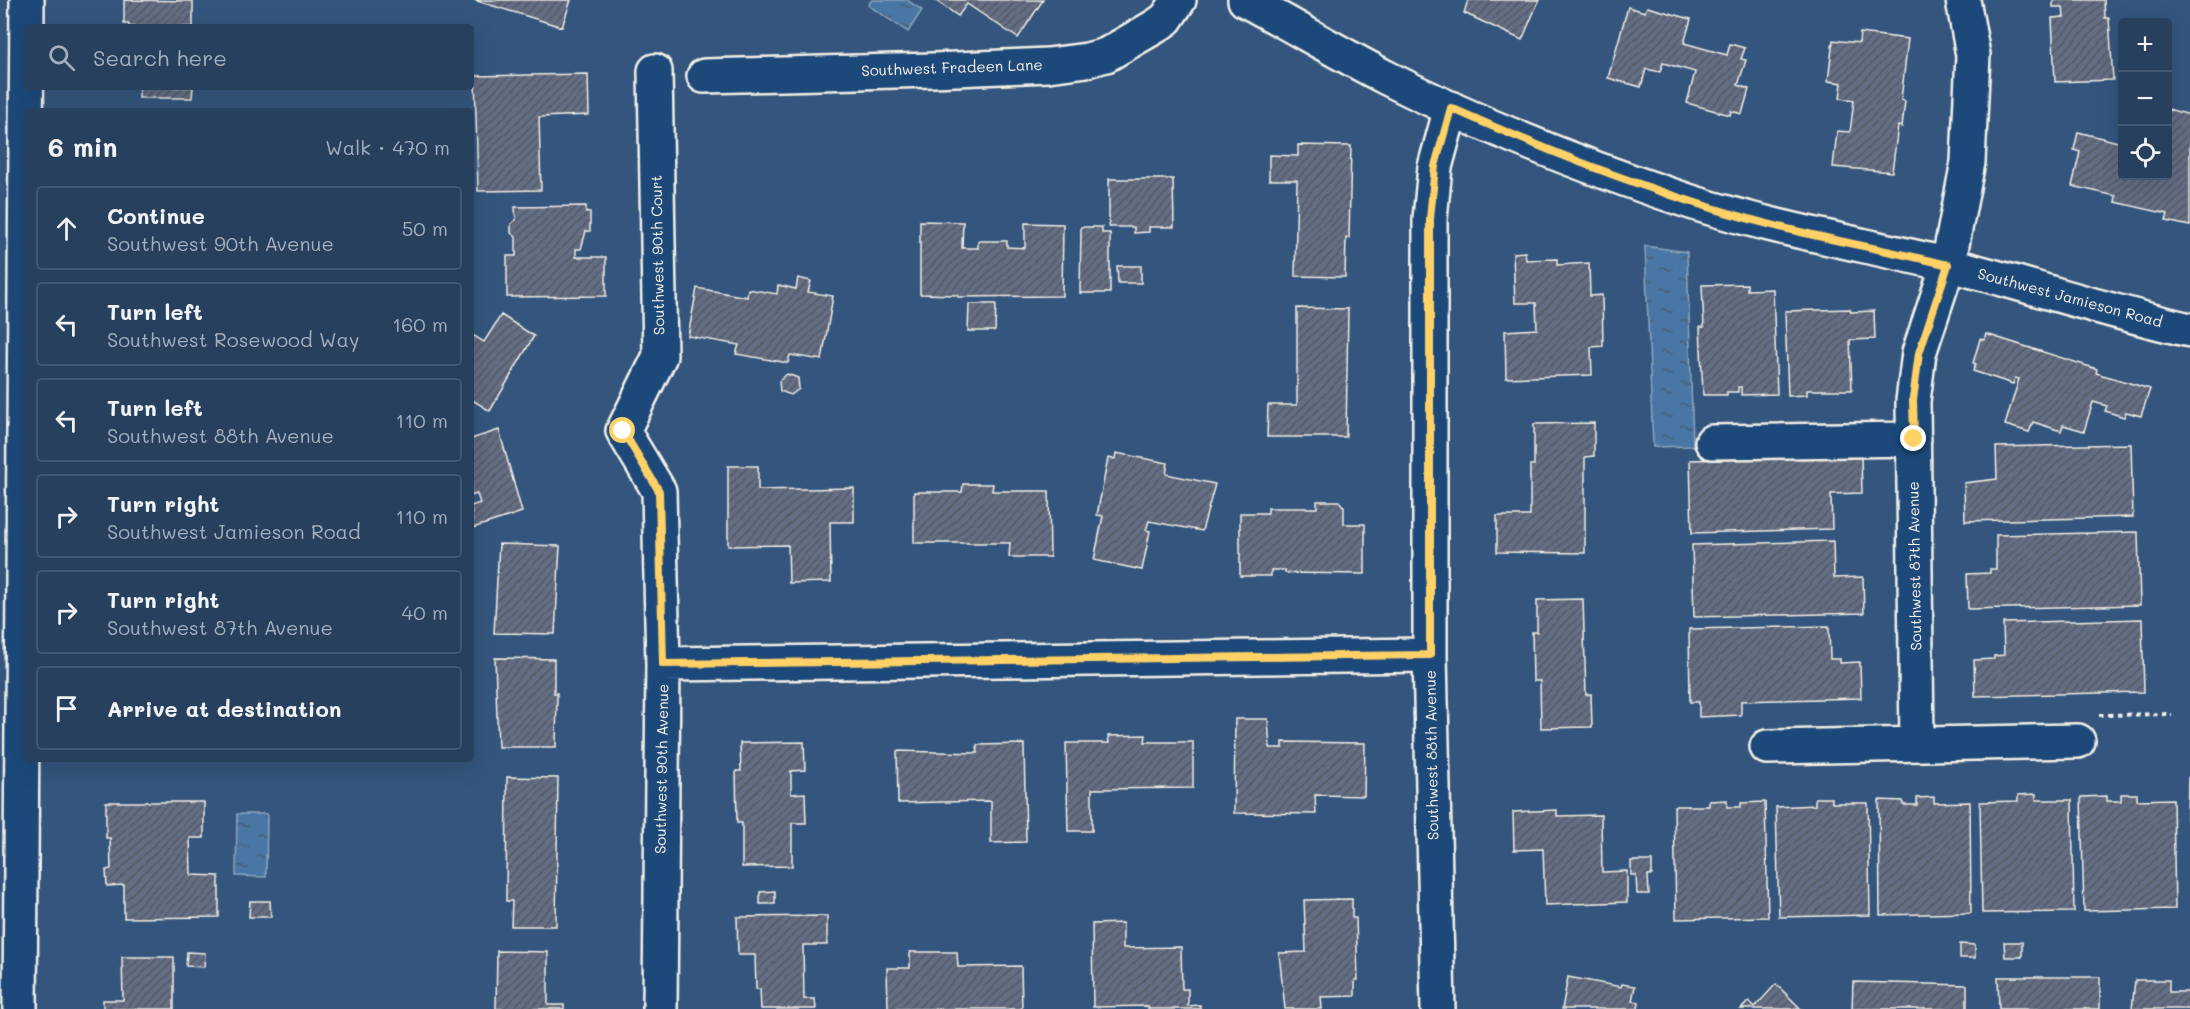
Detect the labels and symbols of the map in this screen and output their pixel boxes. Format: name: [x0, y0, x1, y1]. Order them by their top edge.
street label: Southwest Fradeen Lane: [861, 54, 1043, 80]
street label: Southwest 90th Court: [646, 175, 668, 335]
street label: Southwest Jamieson Road: [1976, 263, 2165, 331]
route start: [609, 417, 635, 443]
route end: [1900, 425, 1926, 451]
street label: Southwest 87th Avenue: [1903, 481, 1925, 651]
street label: Southwest 88th Avenue: [1420, 670, 1442, 840]
street label: Southwest 90th Avenue: [650, 684, 672, 854]

